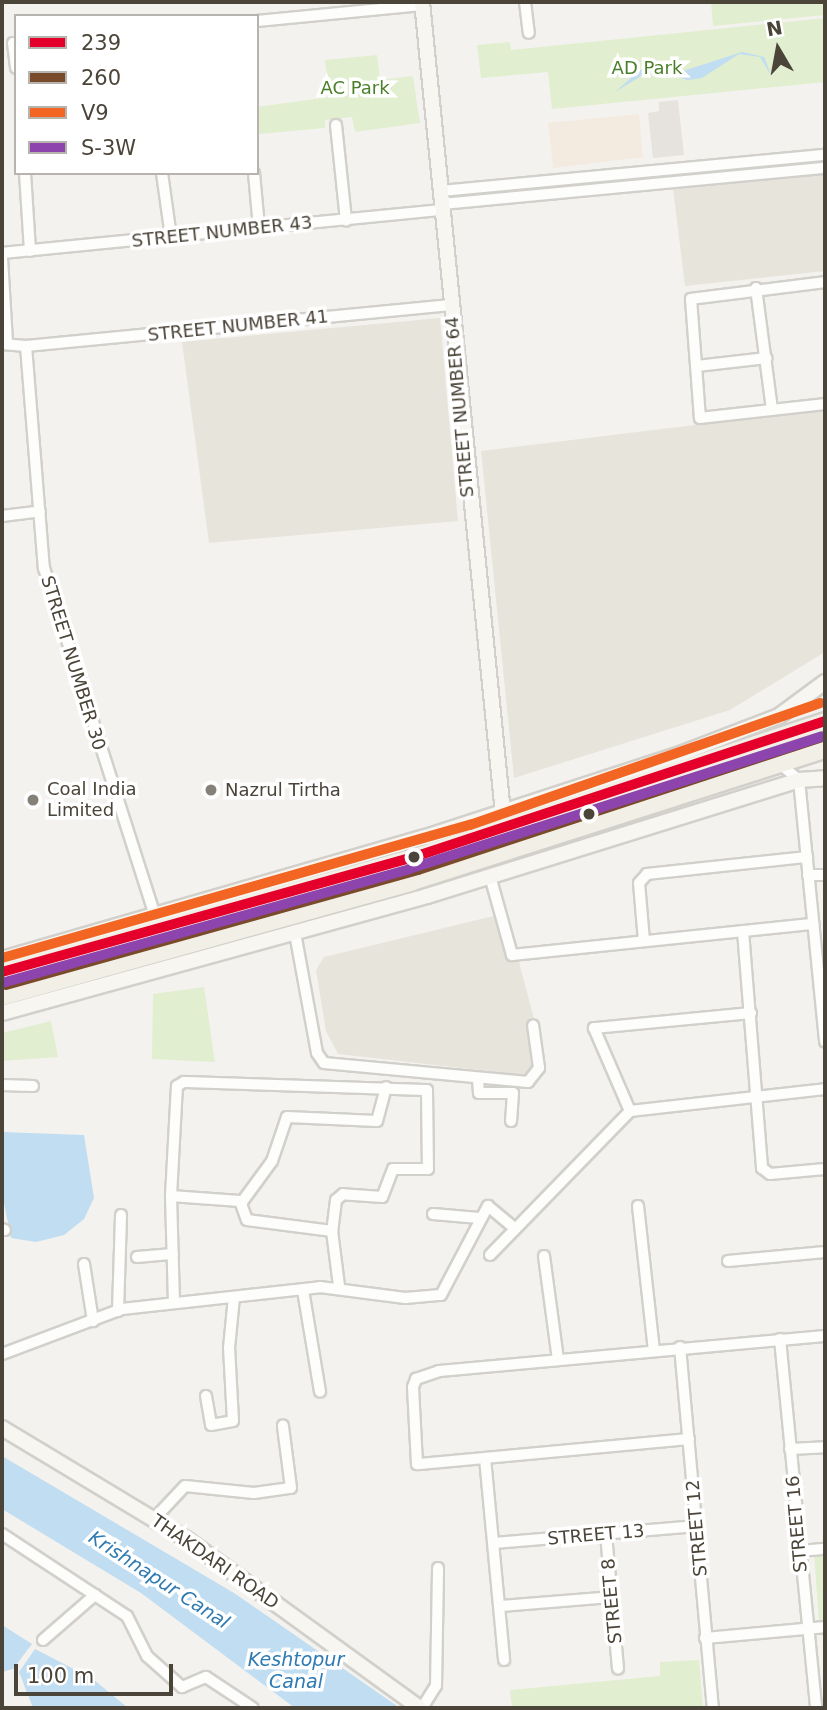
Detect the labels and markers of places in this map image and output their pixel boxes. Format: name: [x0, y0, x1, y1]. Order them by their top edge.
place label: Coal India Limited: [47, 779, 137, 822]
place label: Nazrul Tirtha: [225, 779, 341, 801]
marker: Nazrul Tirtha: [203, 782, 219, 798]
marker: Coal India Limited: [25, 792, 41, 808]
unlabelled marker: [582, 807, 596, 821]
unlabelled marker: [407, 850, 421, 864]

